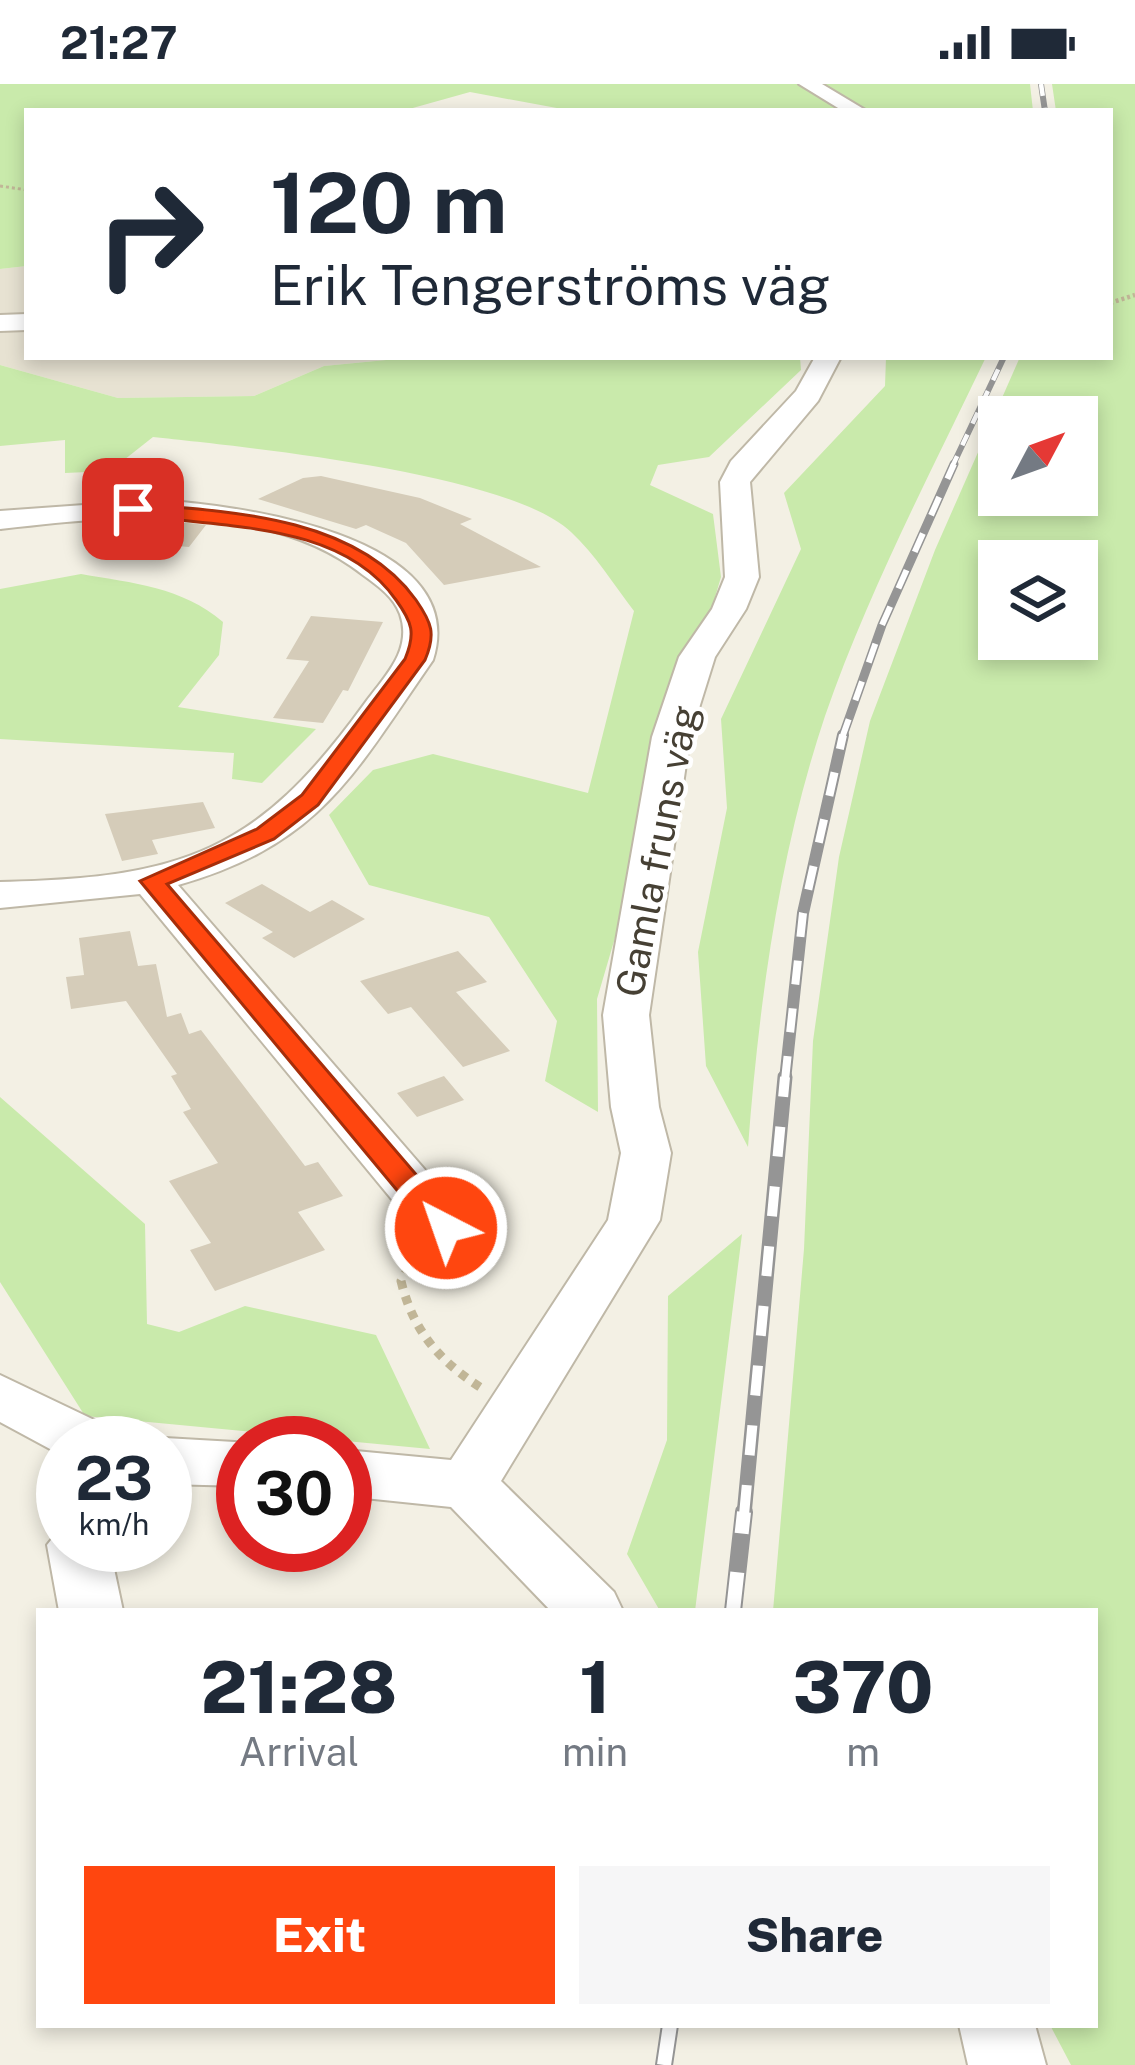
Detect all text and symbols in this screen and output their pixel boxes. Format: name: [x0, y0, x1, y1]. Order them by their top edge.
text: 21:27: [60, 16, 178, 69]
text: 120 m: [270, 153, 508, 252]
icon: right: [72, 156, 228, 312]
text: Erik Tengerströms väg: [270, 254, 831, 317]
north arrow: [978, 396, 1098, 516]
map controls: [978, 396, 1098, 660]
pin: [82, 458, 184, 560]
icon: arrive: [100, 476, 166, 542]
button: layers: [978, 540, 1098, 660]
street label: Gamla fruns väg: [606, 701, 708, 1001]
position arrow: [383, 1165, 509, 1291]
speed limit sign: 30: [216, 1416, 372, 1572]
text: 23: [75, 1443, 153, 1514]
text: km/h: [79, 1506, 149, 1542]
text: 21:28: [201, 1645, 397, 1729]
text: 1: [579, 1645, 611, 1729]
text: 370: [793, 1645, 934, 1729]
text: Arrival: [239, 1729, 359, 1775]
text: min: [562, 1729, 628, 1775]
text: m: [846, 1729, 880, 1775]
button: Exit: [84, 1866, 555, 2004]
button: Share: [579, 1866, 1050, 2004]

